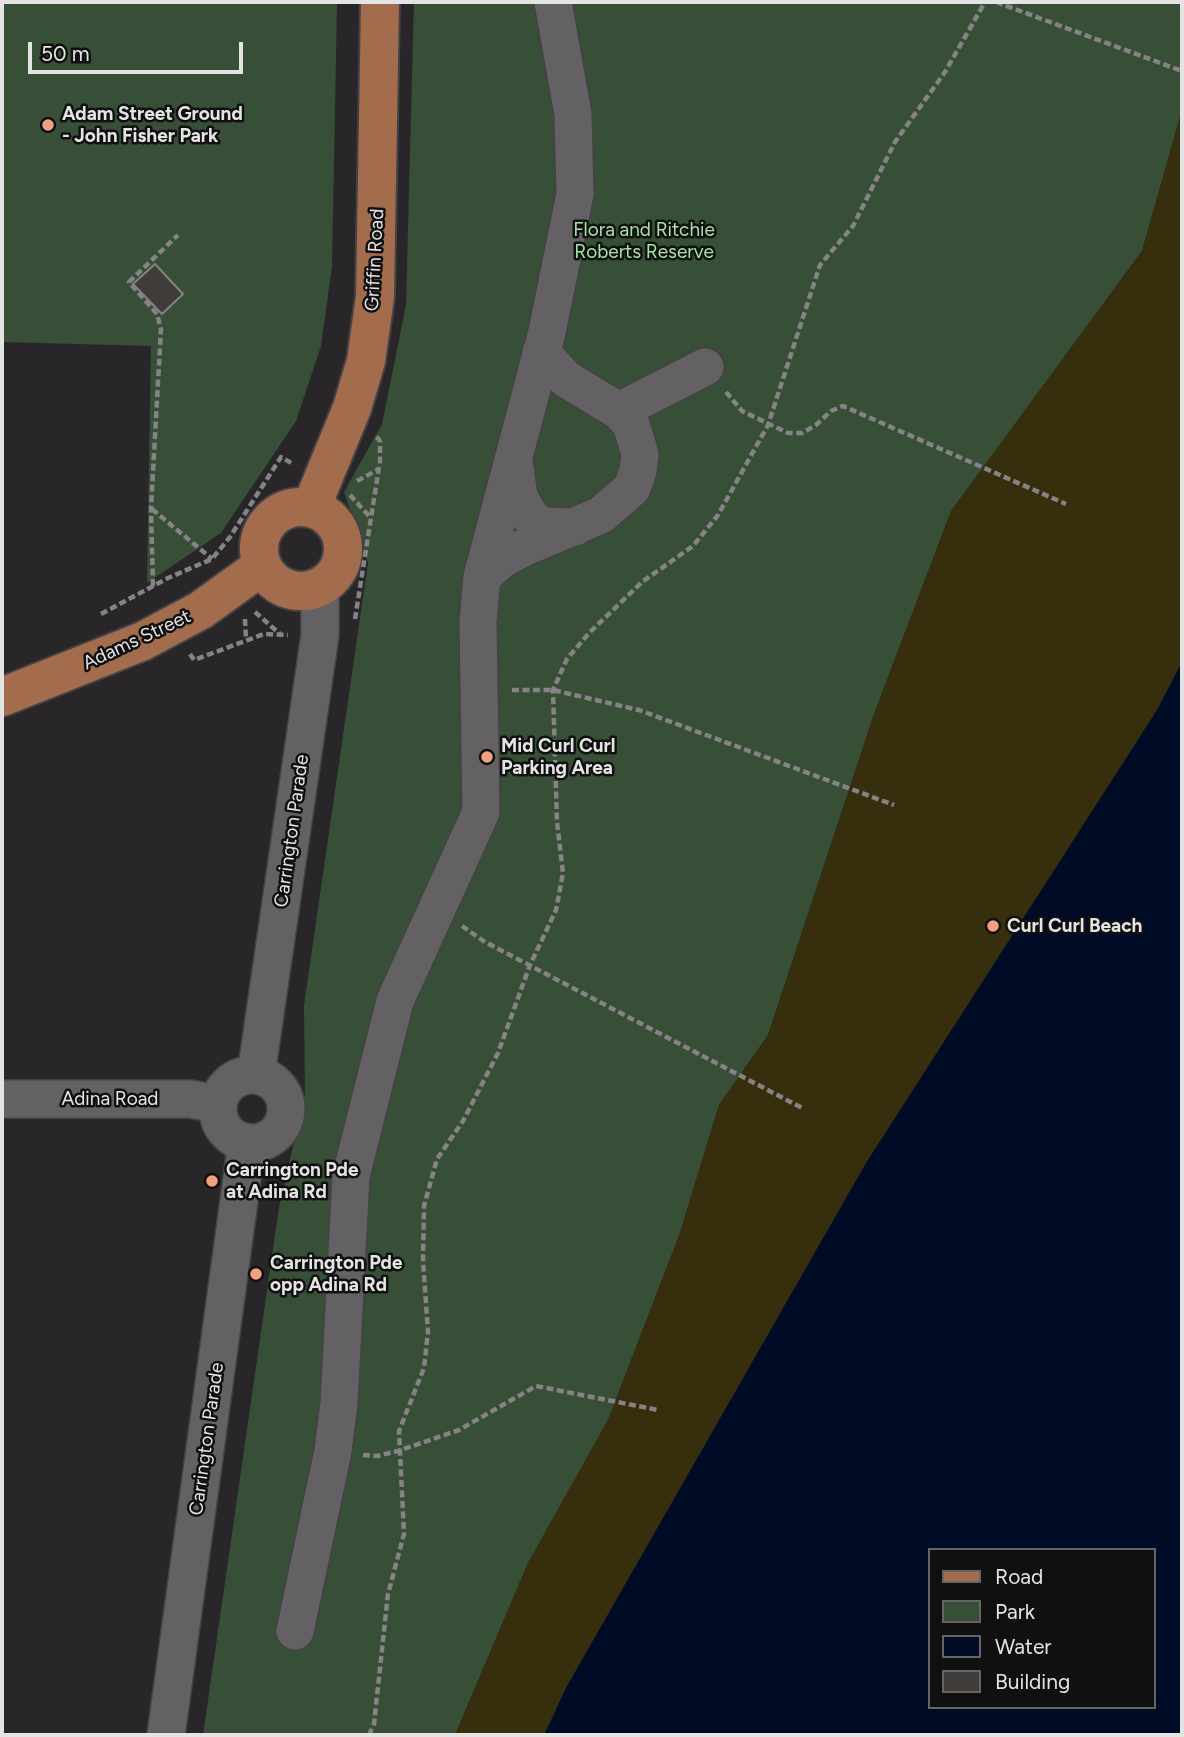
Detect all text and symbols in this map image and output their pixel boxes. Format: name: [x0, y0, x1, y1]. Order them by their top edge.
scale bar: [32, 28, 247, 72]
text: 50 m: [41, 41, 90, 66]
place label: Adam Street Ground - John Fisher Park: [62, 103, 243, 147]
marker: Adam Street Ground - John Fisher Park: [40, 117, 56, 133]
street label: Griffin Road: [361, 208, 389, 312]
park label: Flora and Ritchie Roberts Reserve: [573, 219, 715, 263]
street label: Adams Street: [79, 605, 195, 675]
place label: Mid Curl Curl Parking Area: [501, 735, 615, 779]
marker: Mid Curl Curl Parking Area: [479, 749, 495, 765]
street label: Carrington Parade: [270, 753, 314, 909]
place label: Curl Curl Beach: [1007, 915, 1142, 937]
marker: Curl Curl Beach: [985, 918, 1001, 934]
street label: Adina Road: [61, 1088, 159, 1110]
place label: Carrington Pde at Adina Rd: [226, 1159, 358, 1203]
marker: Carrington Pde at Adina Rd: [204, 1173, 220, 1189]
place label: Carrington Pde opp Adina Rd: [270, 1252, 402, 1296]
marker: Carrington Pde opp Adina Rd: [248, 1266, 264, 1282]
street label: Carrington Parade: [185, 1361, 229, 1517]
legend: [928, 1548, 1156, 1709]
text: Road: [995, 1564, 1043, 1589]
text: Park: [995, 1599, 1035, 1624]
text: Water: [995, 1634, 1051, 1659]
text: Building: [995, 1669, 1070, 1694]

